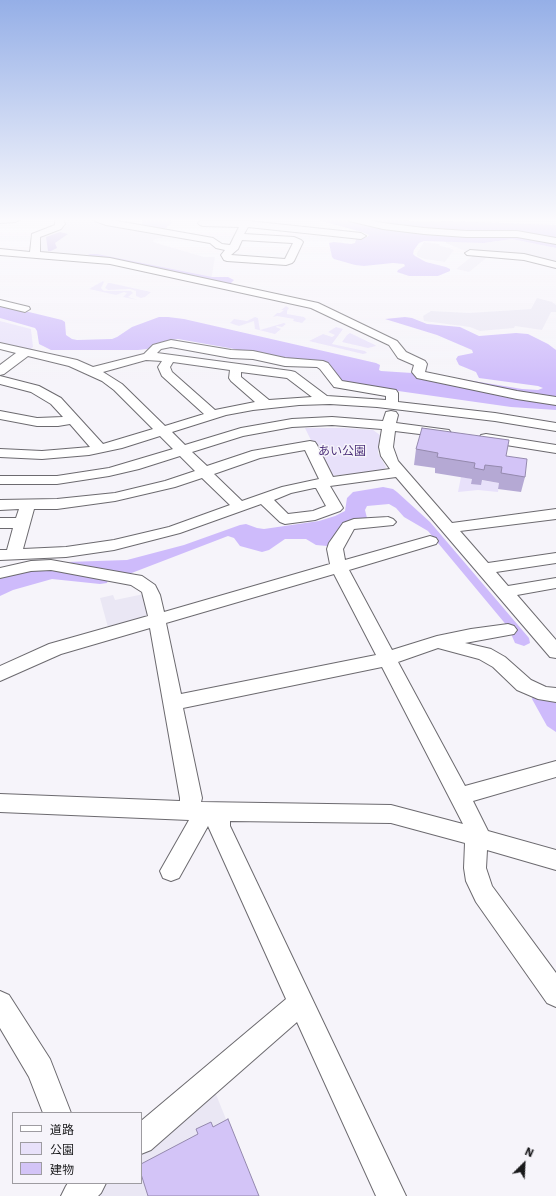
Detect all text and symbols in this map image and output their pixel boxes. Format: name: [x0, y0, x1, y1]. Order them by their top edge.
park label: あい公園: [318, 444, 366, 458]
legend: [12, 1112, 142, 1184]
text: 道路: [50, 1123, 74, 1137]
text: 公園: [50, 1143, 74, 1157]
north arrow: [504, 1144, 544, 1184]
text: N: [523, 1145, 535, 1160]
text: 建物: [50, 1163, 74, 1177]

